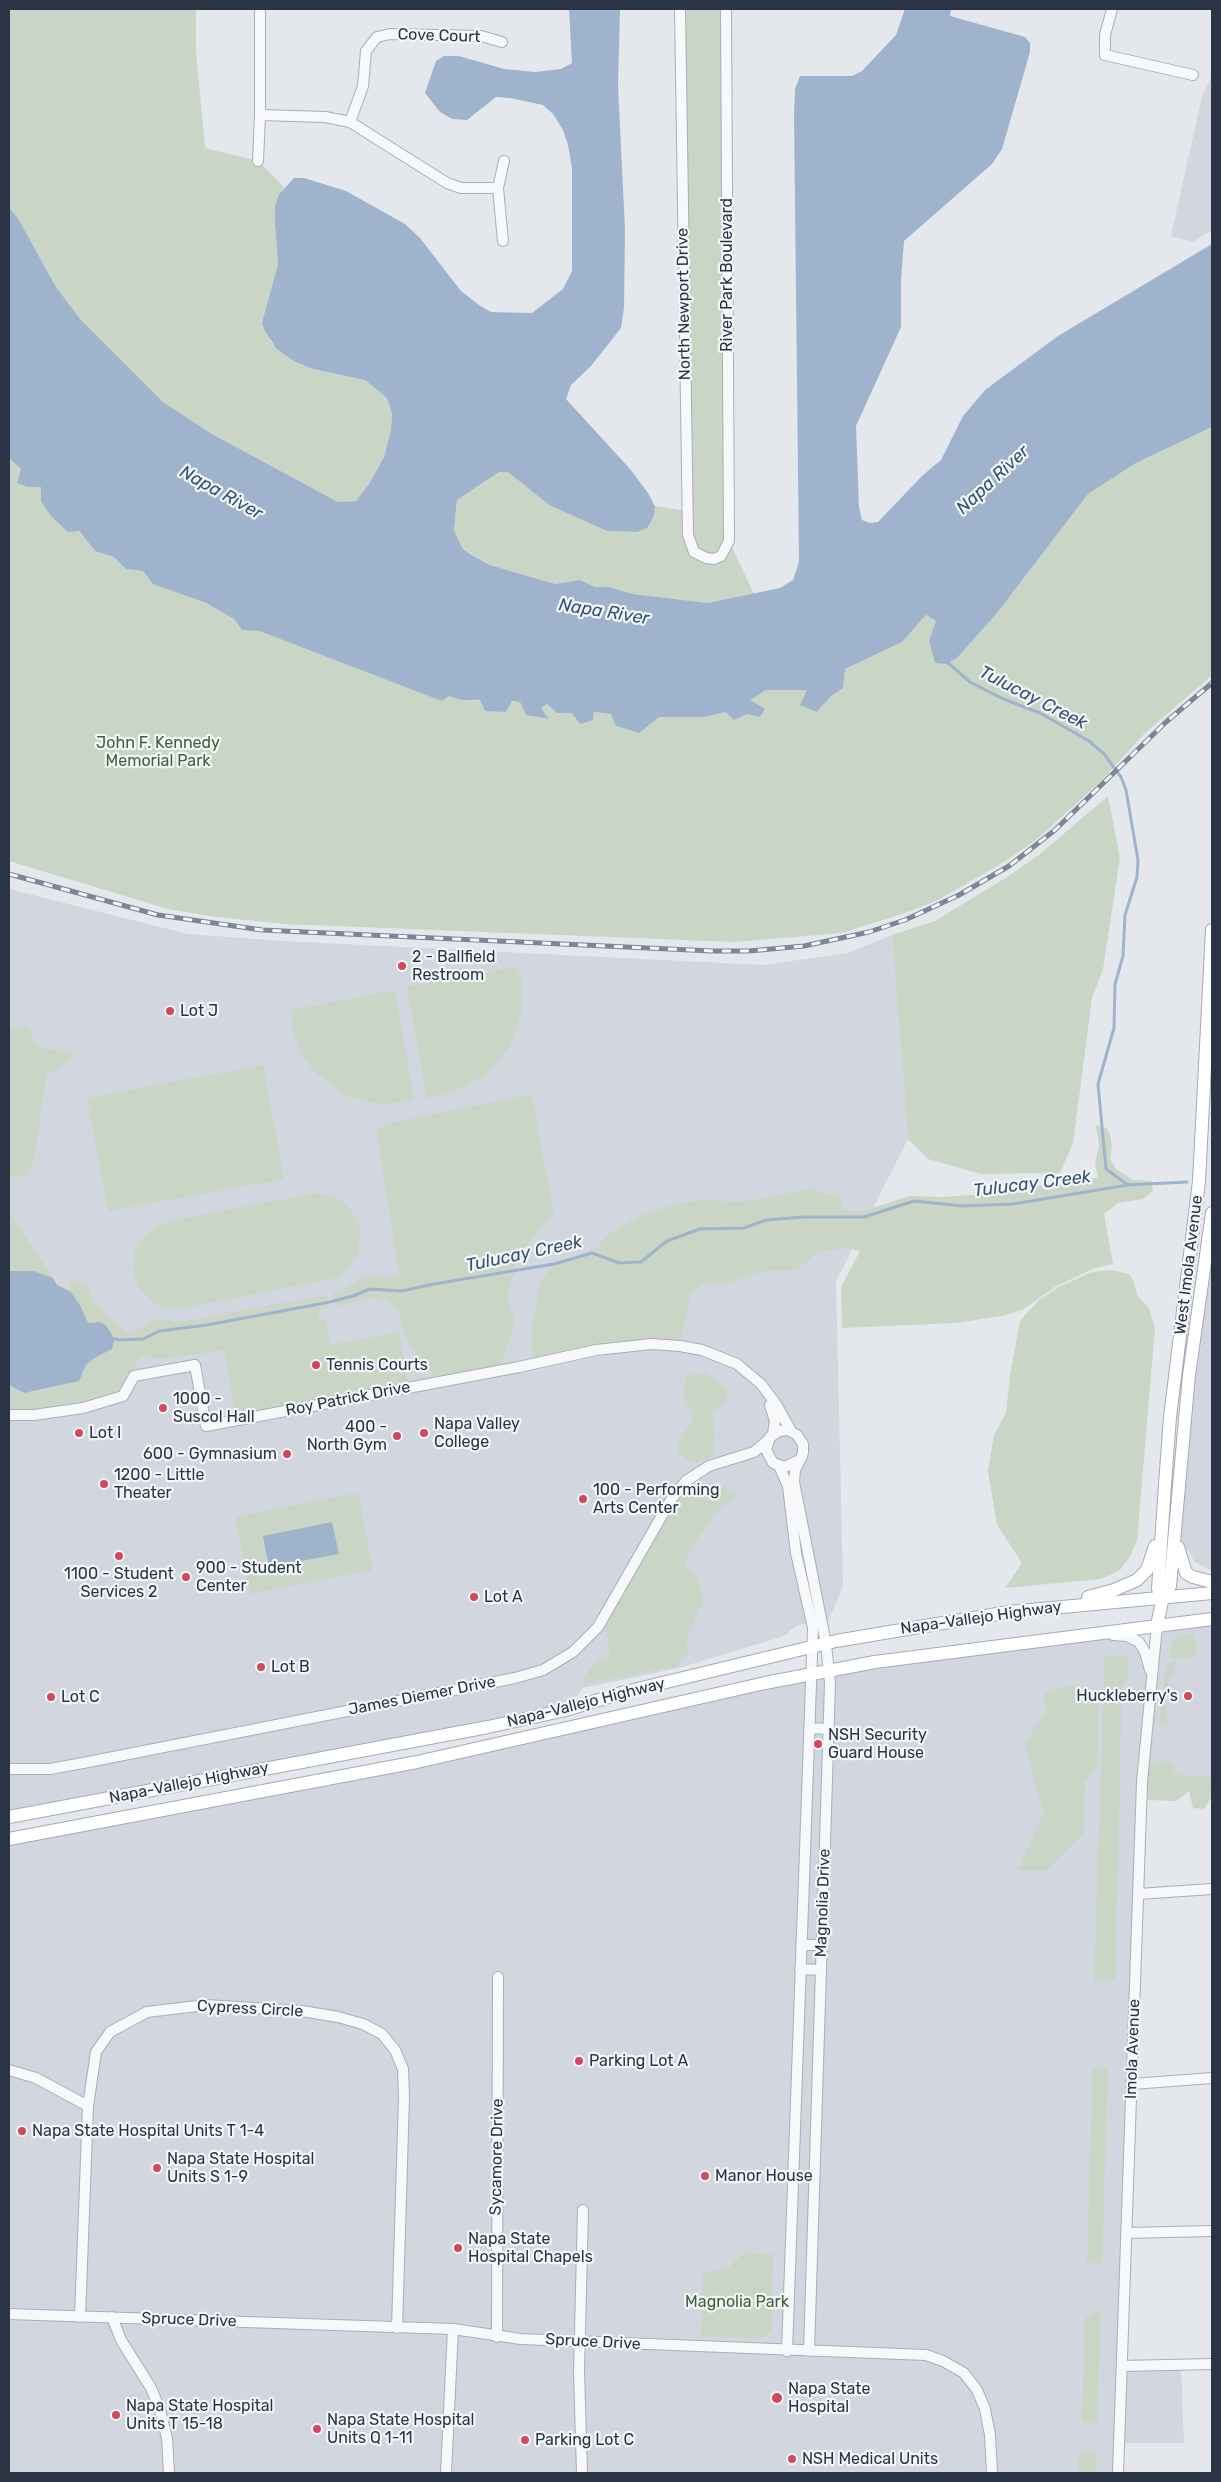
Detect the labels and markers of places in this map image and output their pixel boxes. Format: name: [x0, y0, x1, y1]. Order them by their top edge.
place label: 2 - Ballfield Restroom: [412, 947, 495, 985]
marker: 2 - Ballfield Restroom: [396, 960, 408, 972]
place label: Lot J: [180, 1001, 218, 1021]
marker: Lot J: [164, 1005, 176, 1017]
place label: Tennis Courts: [326, 1355, 428, 1375]
marker: Tennis Courts: [310, 1359, 322, 1371]
place label: 1000 - Suscol Hall: [173, 1389, 255, 1427]
marker: 1000 - Suscol Hall: [157, 1402, 169, 1414]
place label: Napa Valley College: [434, 1414, 520, 1452]
place label: 400 - North Gym: [307, 1417, 387, 1455]
place label: Lot I: [89, 1423, 121, 1443]
marker: Lot I: [73, 1427, 85, 1439]
marker: Napa Valley College: [418, 1427, 430, 1439]
marker: 400 - North Gym: [391, 1430, 403, 1442]
place label: 600 - Gymnasium: [143, 1444, 277, 1464]
marker: 600 - Gymnasium: [281, 1448, 293, 1460]
place label: 1200 - Little Theater: [114, 1465, 204, 1503]
marker: 1200 - Little Theater: [98, 1478, 110, 1490]
place label: 100 - Performing Arts Center: [593, 1480, 720, 1518]
marker: 100 - Performing Arts Center: [577, 1493, 589, 1505]
marker: 1100 - Student Services 2: [113, 1550, 125, 1562]
place label: 900 - Student Center: [196, 1558, 302, 1596]
place label: 1100 - Student Services 2: [64, 1564, 174, 1602]
marker: 900 - Student Center: [180, 1571, 192, 1583]
place label: Lot A: [484, 1587, 523, 1607]
marker: Lot A: [468, 1591, 480, 1603]
place label: Lot B: [271, 1657, 310, 1677]
marker: Lot B: [255, 1661, 267, 1673]
place label: Huckleberry's: [1076, 1686, 1178, 1706]
place label: Lot C: [61, 1687, 100, 1707]
marker: Huckleberry's: [1182, 1690, 1194, 1702]
marker: Lot C: [45, 1691, 57, 1703]
place label: NSH Security Guard House: [828, 1725, 927, 1763]
marker: NSH Security Guard House: [812, 1738, 824, 1750]
place label: Parking Lot A: [589, 2051, 688, 2071]
marker: Parking Lot A: [573, 2055, 585, 2067]
place label: Napa State Hospital Units T 1-4: [32, 2121, 264, 2141]
marker: Napa State Hospital Units T 1-4: [16, 2125, 28, 2137]
place label: Napa State Hospital Units S 1-9: [167, 2149, 314, 2187]
marker: Napa State Hospital Units S 1-9: [151, 2162, 163, 2174]
place label: Manor House: [715, 2166, 813, 2186]
marker: Manor House: [699, 2170, 711, 2182]
place label: Napa State Hospital Chapels: [468, 2229, 593, 2267]
marker: Napa State Hospital Chapels: [452, 2242, 464, 2254]
place label: Napa State Hospital: [788, 2379, 870, 2417]
marker: Napa State Hospital: [770, 2391, 784, 2405]
place label: Napa State Hospital Units T 15-18: [126, 2396, 273, 2434]
marker: Napa State Hospital Units T 15-18: [110, 2409, 122, 2421]
place label: Napa State Hospital Units Q 1-11: [327, 2410, 474, 2448]
marker: Napa State Hospital Units Q 1-11: [311, 2423, 323, 2435]
place label: Parking Lot C: [535, 2430, 634, 2450]
marker: Parking Lot C: [519, 2434, 531, 2446]
place label: NSH Medical Units: [802, 2449, 938, 2469]
marker: NSH Medical Units: [786, 2453, 798, 2465]

